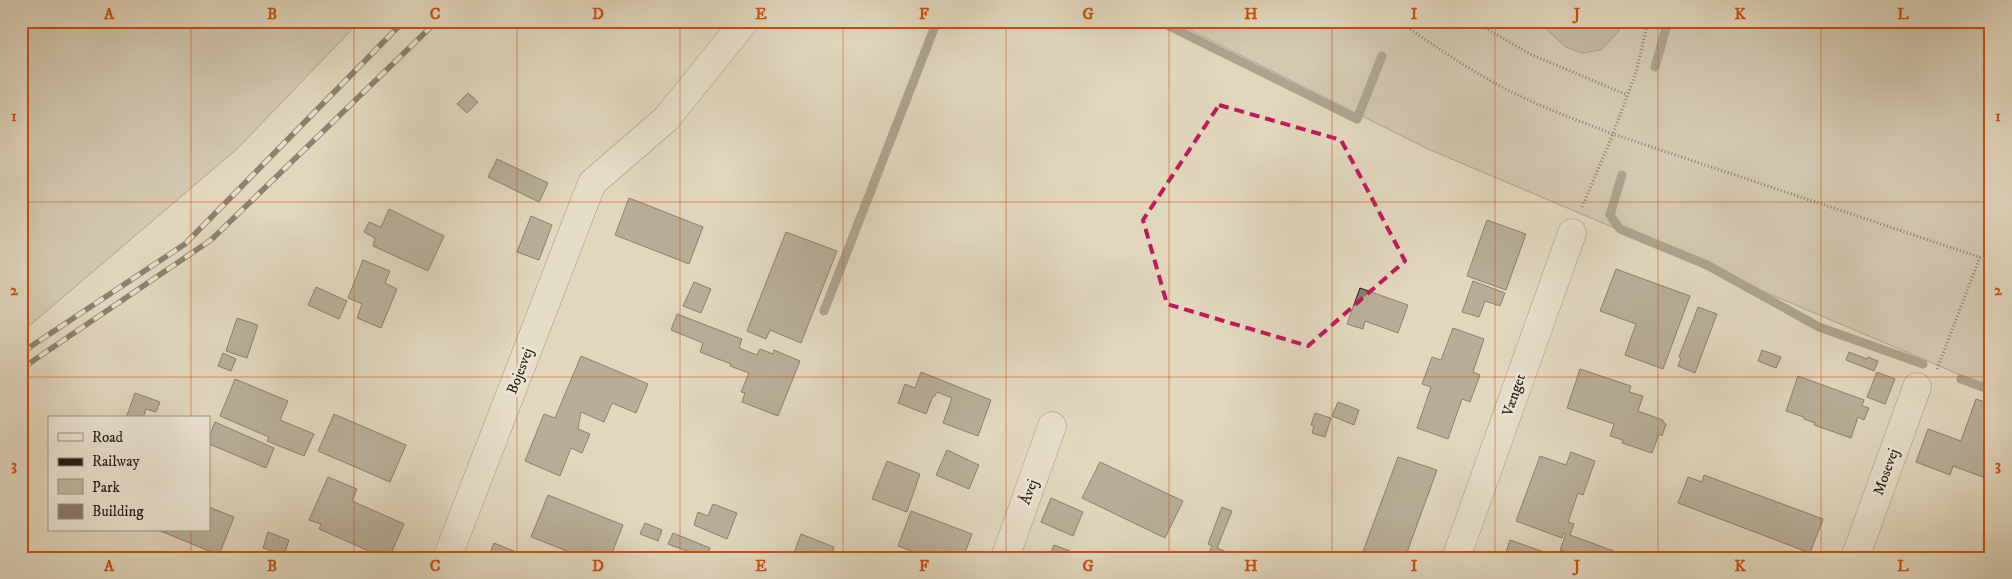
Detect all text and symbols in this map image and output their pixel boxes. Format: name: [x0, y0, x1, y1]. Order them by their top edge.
text: A: [103, 4, 115, 24]
text: B: [267, 4, 277, 24]
text: C: [430, 4, 440, 24]
text: D: [592, 4, 604, 24]
text: E: [755, 4, 767, 24]
text: F: [919, 4, 929, 24]
text: G: [1082, 4, 1094, 24]
text: H: [1244, 4, 1258, 24]
text: I: [1411, 4, 1418, 24]
text: J: [1572, 4, 1581, 24]
text: K: [1734, 4, 1746, 24]
text: L: [1897, 4, 1909, 24]
text: 1: [11, 106, 17, 126]
text: 1: [1995, 106, 2001, 126]
text: 2: [10, 280, 19, 300]
text: 2: [1994, 280, 2003, 300]
street label: Bojesvej: [503, 345, 537, 397]
street label: Vænget: [1498, 371, 1530, 420]
legend: [48, 416, 210, 532]
text: Road: [92, 428, 124, 447]
street label: Mosevej: [1869, 446, 1903, 498]
text: Railway: [92, 452, 140, 471]
text: 3: [11, 455, 17, 475]
text: 3: [1995, 455, 2001, 475]
street label: Åvej: [1015, 476, 1042, 507]
text: Park: [92, 478, 121, 497]
text: Building: [92, 502, 144, 521]
text: A: [103, 556, 115, 576]
text: B: [267, 556, 277, 576]
text: C: [430, 556, 440, 576]
text: D: [592, 556, 604, 576]
text: E: [755, 556, 767, 576]
text: F: [919, 556, 929, 576]
text: G: [1082, 556, 1094, 576]
text: H: [1244, 556, 1258, 576]
text: I: [1411, 556, 1418, 576]
text: J: [1572, 556, 1581, 576]
text: K: [1734, 556, 1746, 576]
text: L: [1897, 556, 1909, 576]

